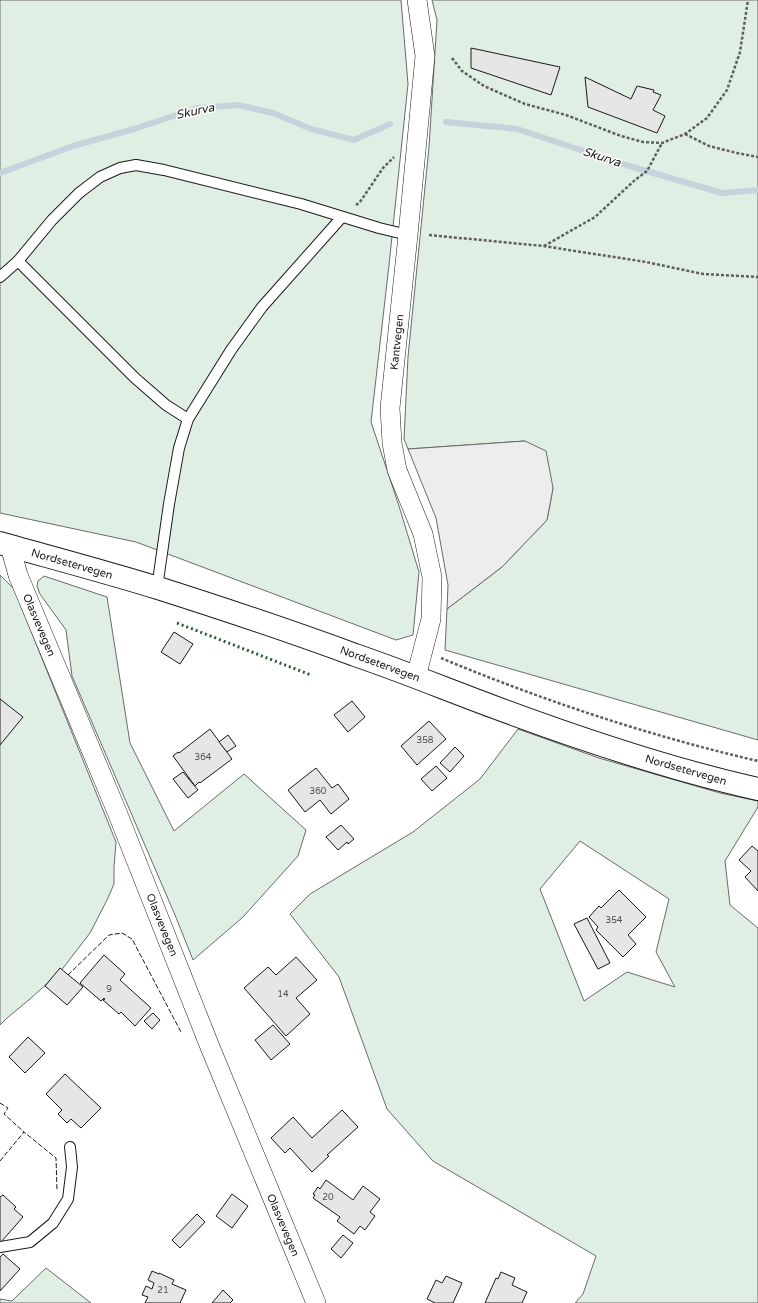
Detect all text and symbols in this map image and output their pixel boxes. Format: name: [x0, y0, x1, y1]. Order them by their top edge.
water label: Skurva: [175, 100, 216, 122]
water label: Skurva: [581, 144, 623, 170]
street label: Kantvegen: [388, 313, 406, 371]
street label: Nordsetervegen: [30, 546, 114, 582]
street label: Olasvevegen: [20, 592, 58, 658]
street label: Nordsetervegen: [338, 643, 422, 685]
house number: 358: [417, 735, 434, 746]
house number: 364: [195, 752, 212, 763]
street label: Nordsetervegen: [644, 752, 728, 788]
house number: 360: [310, 786, 327, 797]
street label: Olasvevegen: [143, 892, 181, 958]
house number: 354: [606, 915, 623, 926]
house number: 9: [106, 984, 112, 995]
house number: 14: [277, 989, 289, 1000]
street label: Olasvevegen: [264, 1192, 302, 1258]
house number: 20: [322, 1192, 334, 1203]
house number: 21: [157, 1285, 169, 1296]

